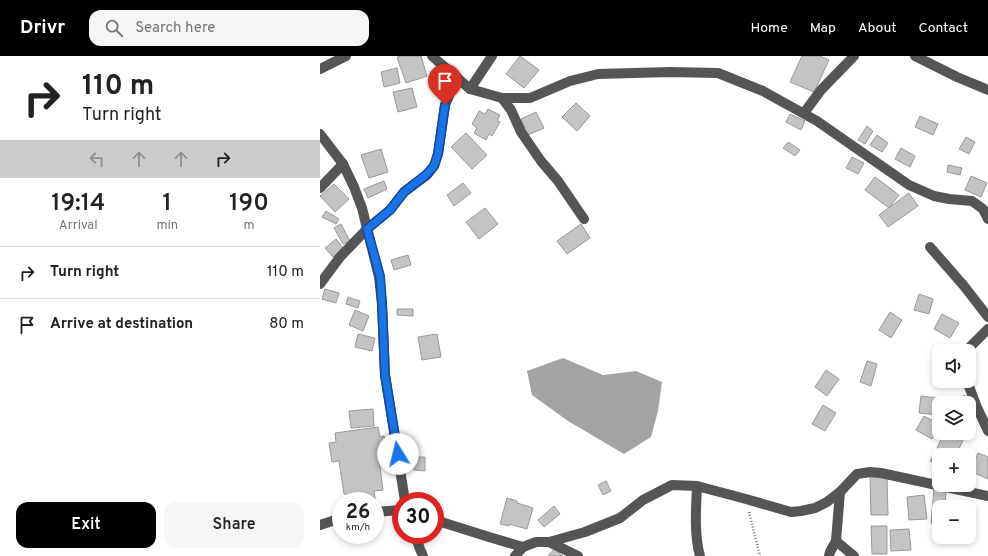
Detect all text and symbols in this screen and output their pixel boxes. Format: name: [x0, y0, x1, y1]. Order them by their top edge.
search box: [89, 10, 369, 46]
text: Drivr: [20, 16, 65, 40]
icon: search: [103, 17, 125, 39]
text: Search here: [135, 19, 215, 38]
text: Home: [751, 20, 788, 37]
text: Map: [810, 20, 836, 37]
text: About: [858, 20, 897, 37]
text: Contact: [919, 20, 968, 37]
pin: [428, 64, 462, 105]
text: 110 m: [82, 69, 154, 105]
icon: arrive: [434, 70, 456, 92]
icon: right: [16, 72, 68, 124]
text: Turn right: [82, 104, 162, 127]
icon: left: [86, 148, 108, 170]
icon: ahead: [128, 148, 150, 170]
icon: ahead: [170, 148, 192, 170]
icon: right: [212, 148, 234, 170]
text: 19:14: [51, 189, 105, 219]
text: 1: [163, 189, 172, 219]
text: 190: [229, 189, 269, 219]
text: Arrival: [59, 218, 98, 234]
text: min: [156, 218, 178, 234]
text: m: [244, 218, 255, 234]
icon: right: [16, 262, 38, 284]
text: Turn right: [50, 263, 119, 282]
text: 110 m: [267, 263, 304, 282]
icon: arrive: [16, 314, 38, 336]
text: Arrive at destination: [50, 315, 193, 334]
text: 80 m: [269, 315, 304, 334]
map controls: [932, 344, 976, 544]
button: sound: [932, 344, 976, 388]
button: layers: [932, 396, 976, 440]
position arrow: [377, 433, 419, 475]
button: +: [932, 448, 976, 492]
speed limit sign: 30: [392, 492, 444, 544]
text: 26: [346, 500, 370, 526]
button: −: [932, 500, 976, 544]
button: Exit: [16, 502, 156, 548]
button: Share: [164, 502, 304, 548]
text: km/h: [346, 521, 370, 534]

